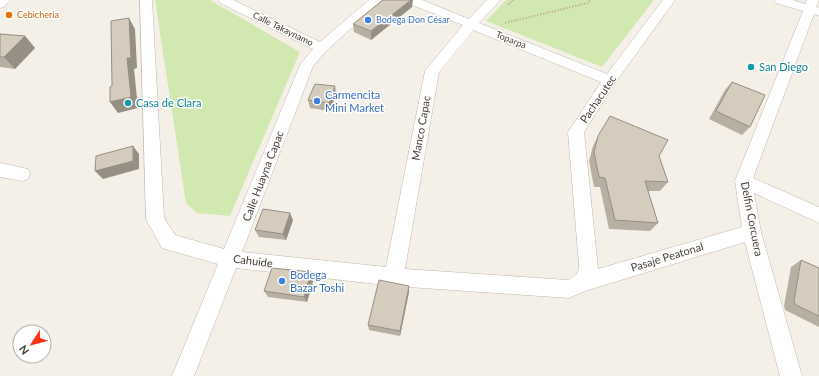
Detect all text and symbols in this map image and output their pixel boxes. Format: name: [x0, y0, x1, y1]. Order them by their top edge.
place label: Cebicheria: [17, 9, 59, 20]
street label: Calle Takaynamo: [251, 9, 315, 48]
marker: Cebicheria: [4, 10, 14, 20]
place label: Bodega Don César: [376, 14, 450, 25]
marker: Bodega Don César: [363, 15, 373, 25]
street label: Toparpa: [494, 29, 528, 51]
place label: San Diego: [759, 60, 808, 73]
marker: San Diego: [746, 62, 756, 72]
street label: Pachacutec: [577, 72, 618, 125]
place label: Carmencita Mini Market: [325, 88, 384, 114]
street label: Manco Capac: [408, 95, 433, 161]
place label: Casa de Clara: [136, 96, 201, 109]
marker: Carmencita Mini Market: [312, 96, 322, 106]
marker: Casa de Clara: [123, 98, 133, 108]
street label: Calle Huayna Capac: [239, 129, 286, 223]
street label: Delfin Corcuera: [739, 180, 766, 257]
street label: Pasaje Peatonal: [629, 239, 705, 274]
street label: Cahuide: [233, 252, 274, 269]
place label: Bodega Bazar Toshi: [290, 268, 344, 294]
marker: Bodega Bazar Toshi: [277, 276, 287, 286]
north arrow: [12, 324, 52, 364]
text: N: [16, 343, 31, 357]

